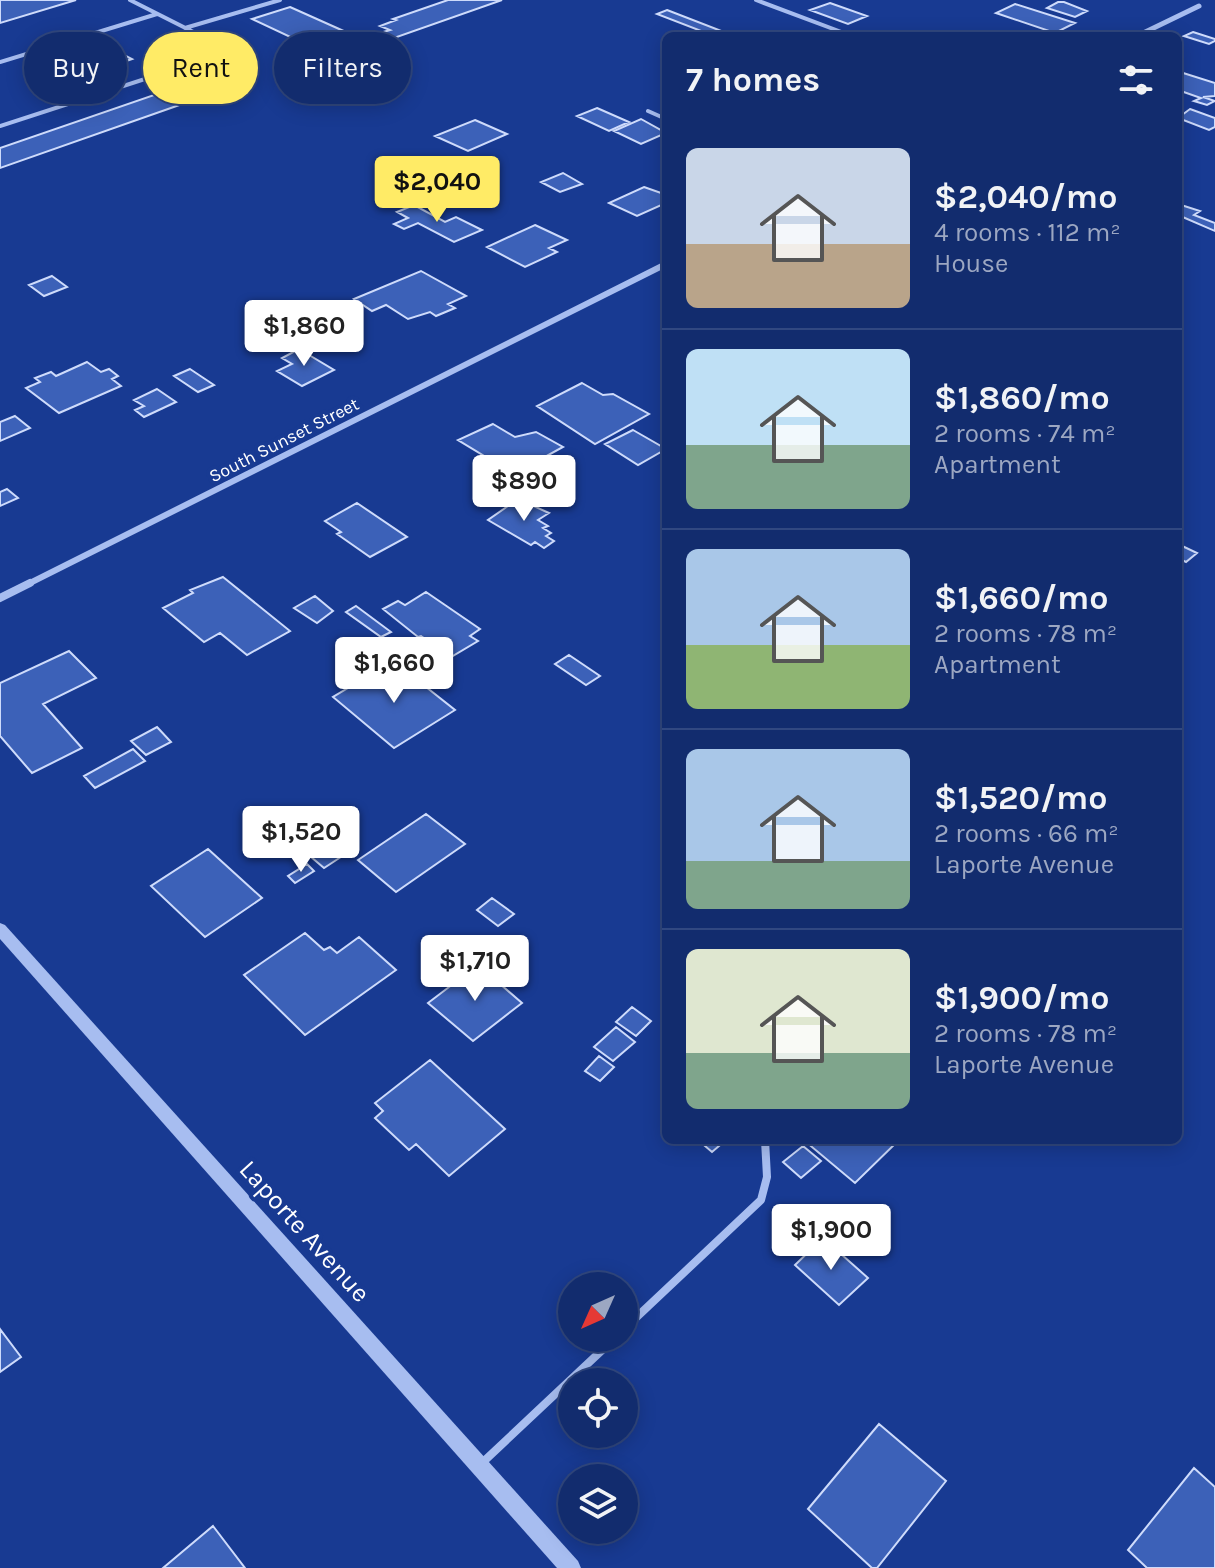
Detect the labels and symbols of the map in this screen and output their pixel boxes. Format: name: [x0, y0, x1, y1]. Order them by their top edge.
pin: $2,040: [372, 156, 502, 224]
pin: $1,860: [239, 300, 369, 368]
street label: South Sunset Street: [205, 393, 363, 487]
pin: $890: [477, 455, 571, 523]
pin: $1,660: [329, 637, 459, 705]
pin: $1,520: [236, 806, 366, 874]
pin: $1,710: [410, 935, 540, 1003]
street label: Laporte Avenue: [233, 1154, 376, 1309]
pin: $1,900: [766, 1204, 896, 1272]
north arrow: [558, 1272, 638, 1352]

